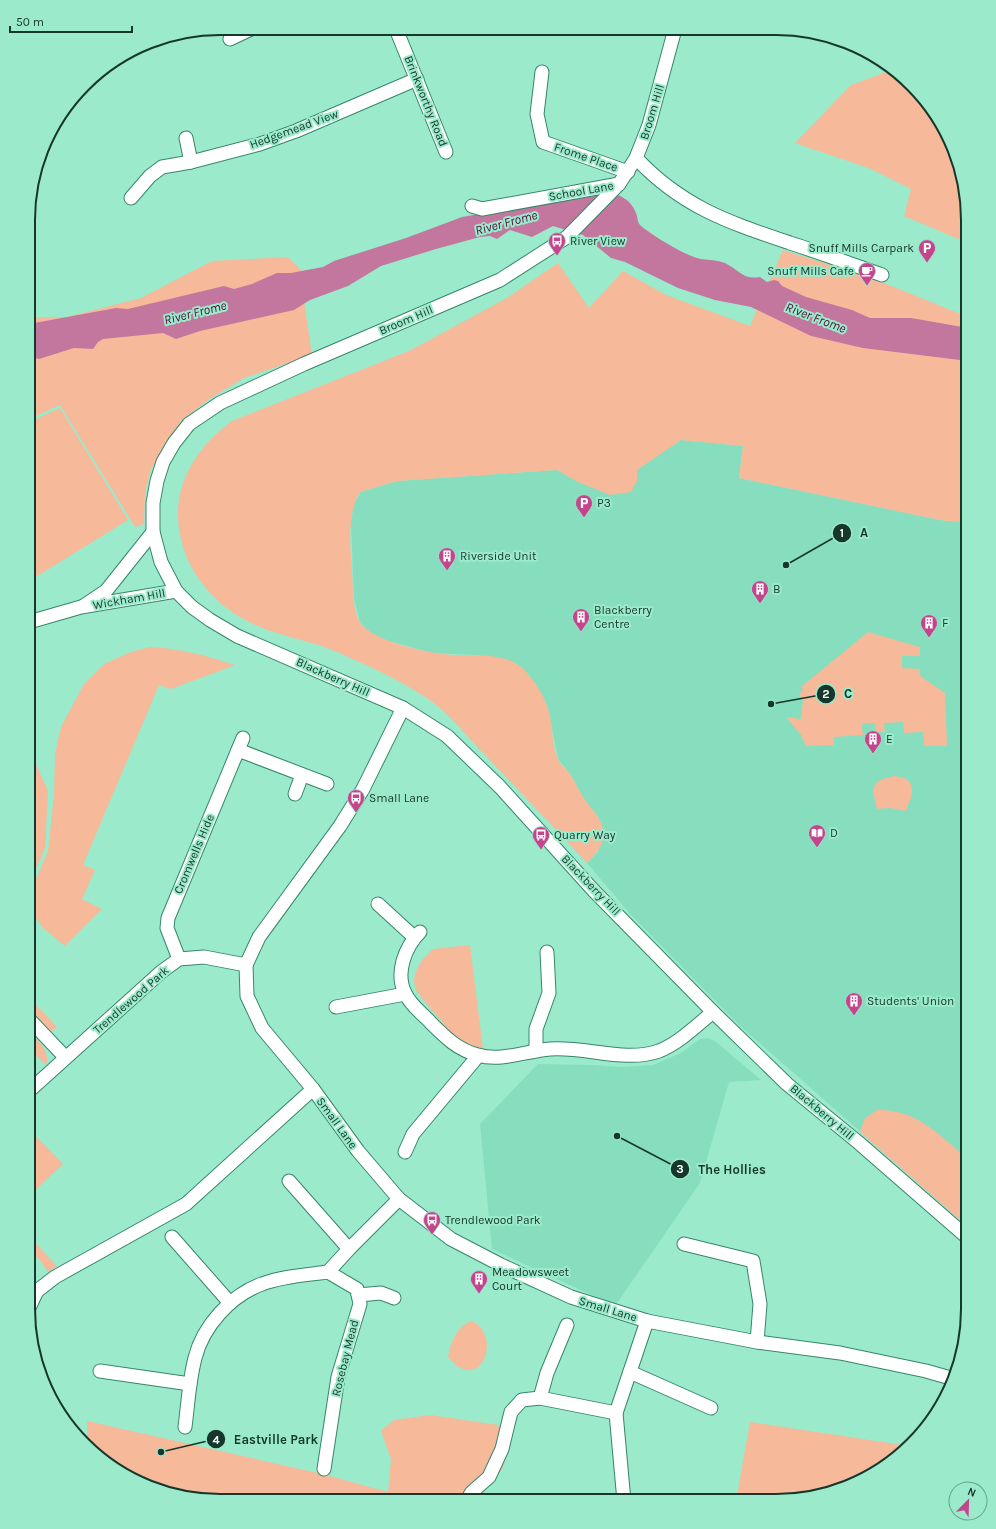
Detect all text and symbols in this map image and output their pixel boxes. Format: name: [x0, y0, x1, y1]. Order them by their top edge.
scale bar: [10, 8, 132, 34]
text: 50 m: [16, 15, 44, 29]
street label: Brinkworthy Road: [401, 54, 451, 148]
street label: Broom Hill: [637, 83, 667, 141]
street label: Hedgemead View: [248, 106, 341, 152]
street label: Frome Place: [552, 140, 620, 174]
street label: School Lane: [547, 178, 615, 204]
water label: River Frome: [473, 207, 539, 238]
bus stop icon: River View: [547, 231, 567, 256]
place label: River View: [570, 234, 626, 248]
parking icon: Snuff Mills Carpark: [917, 238, 937, 263]
place label: Snuff Mills Carpark: [809, 241, 914, 255]
cafe icon: Snuff Mills Cafe: [857, 261, 877, 286]
place label: Snuff Mills Cafe: [767, 264, 854, 278]
water label: River Frome: [162, 297, 228, 327]
water label: River Frome: [783, 299, 848, 336]
street label: Broom Hill: [377, 302, 435, 338]
parking icon: P3: [574, 493, 594, 518]
place label: P3: [597, 496, 611, 510]
callout: A: [832, 520, 876, 545]
text: A: [860, 525, 868, 540]
text: 1: [840, 526, 844, 540]
building icon: Riverside Unit: [437, 546, 457, 571]
place label: Riverside Unit: [460, 549, 537, 563]
building icon: B: [750, 579, 770, 604]
place label: B: [773, 582, 780, 596]
street label: Wickham Hill: [92, 586, 166, 612]
place label: Blackberry Centre: [594, 603, 652, 631]
building icon: Blackberry Centre: [571, 607, 591, 632]
building icon: F: [919, 613, 939, 638]
place label: F: [942, 616, 948, 630]
street label: Blackberry Hill: [294, 655, 372, 699]
callout: C: [816, 681, 860, 706]
text: C: [844, 686, 852, 701]
text: 2: [822, 687, 830, 701]
building icon: E: [863, 729, 883, 754]
place label: E: [886, 732, 893, 746]
bus stop icon: Small Lane: [346, 788, 366, 813]
place label: Small Lane: [369, 791, 429, 805]
street label: Cromwells Hide: [171, 812, 217, 896]
library icon: D: [807, 823, 827, 848]
bus stop icon: Quarry Way: [531, 825, 551, 850]
place label: D: [830, 826, 838, 840]
place label: Quarry Way: [554, 828, 616, 842]
street label: Blackberry Hill: [558, 852, 624, 918]
street label: Trendlewood Park: [90, 963, 172, 1037]
building icon: Students' Union: [844, 991, 864, 1016]
place label: Students' Union: [867, 994, 954, 1008]
street label: Blackberry Hill: [787, 1081, 857, 1143]
street label: Small Lane: [314, 1095, 360, 1151]
callout: The Hollies: [670, 1157, 773, 1182]
text: 3: [676, 1162, 684, 1176]
text: The Hollies: [698, 1162, 766, 1177]
bus stop icon: Trendlewood Park: [422, 1210, 442, 1235]
place label: Trendlewood Park: [445, 1213, 541, 1227]
place label: Meadowsweet Court: [492, 1265, 570, 1293]
building icon: Meadowsweet Court: [469, 1269, 489, 1294]
street label: Small Lane: [577, 1293, 639, 1325]
street label: Rosebay Mead: [329, 1318, 361, 1398]
callout: Eastville Park: [206, 1427, 326, 1452]
text: Eastville Park: [234, 1432, 318, 1447]
text: 4: [212, 1433, 220, 1447]
north arrow: [948, 1481, 988, 1521]
text: N: [966, 1485, 978, 1500]

